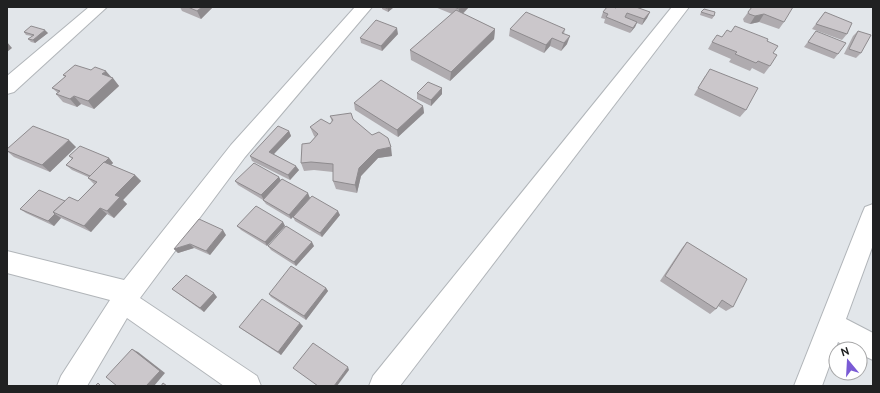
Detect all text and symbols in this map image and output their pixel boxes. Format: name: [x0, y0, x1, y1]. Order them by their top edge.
north arrow: [828, 341, 868, 381]
text: N: [839, 345, 851, 358]

